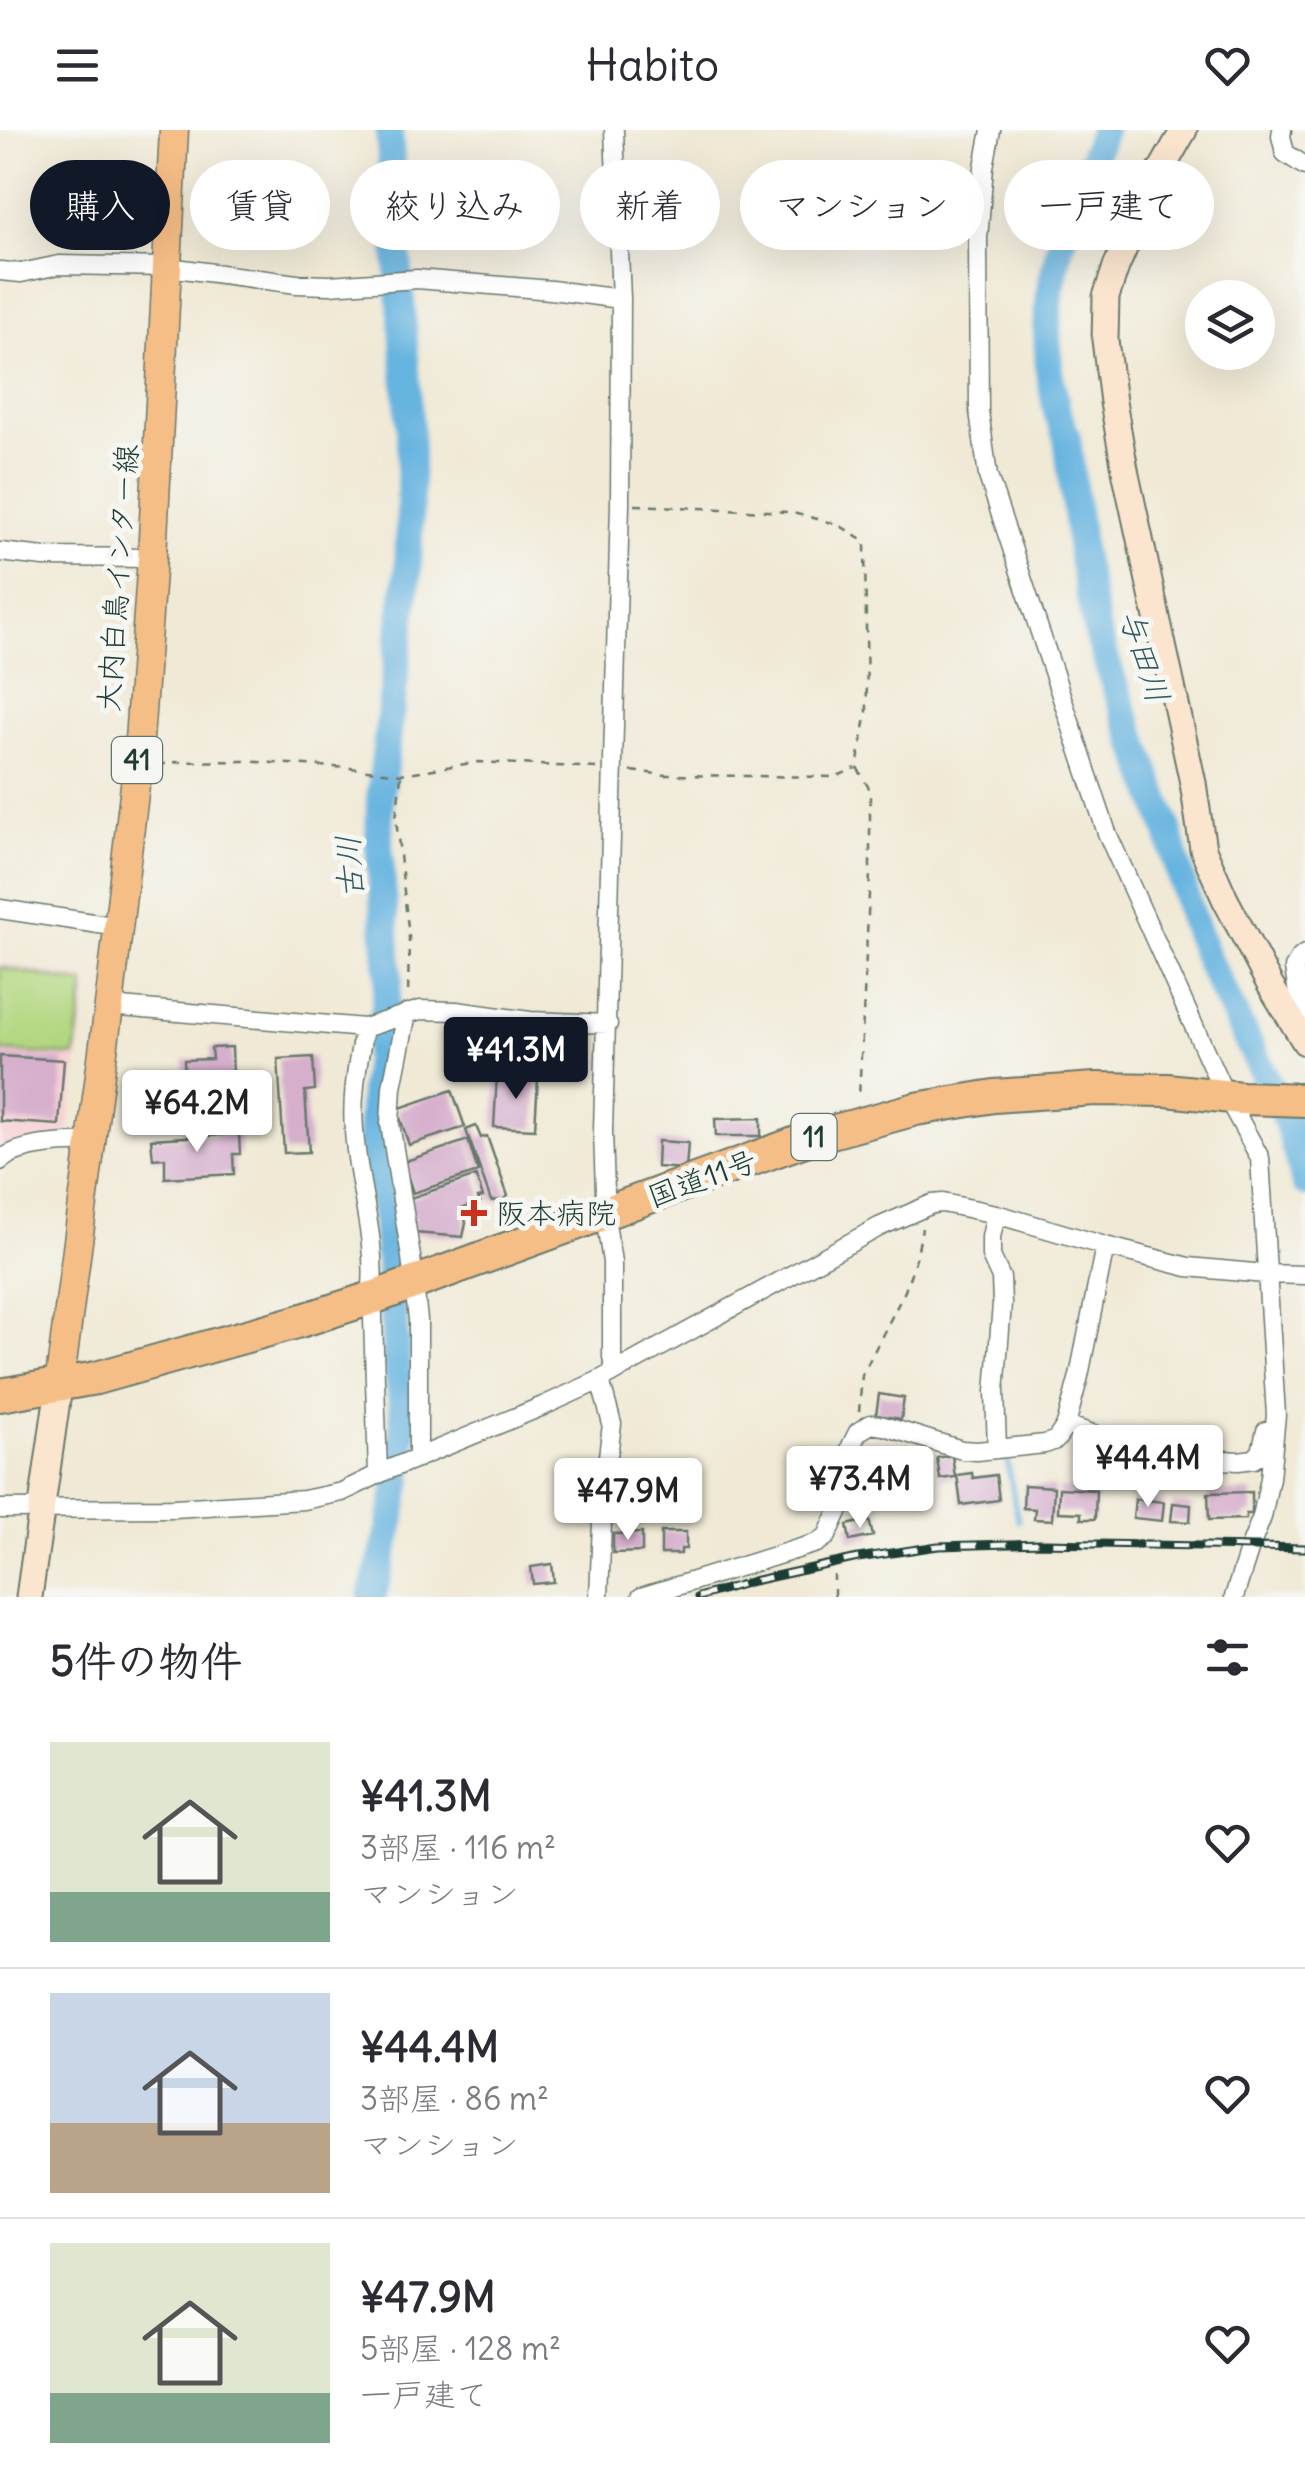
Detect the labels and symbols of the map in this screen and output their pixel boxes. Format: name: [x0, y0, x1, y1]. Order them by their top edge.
street label: 大内白鳥インター線: [89, 443, 145, 713]
water label: 与田川: [1111, 604, 1179, 708]
road number: 41: [112, 737, 162, 783]
water label: 古川: [327, 834, 371, 900]
pin: ¥41.3M: [435, 1017, 597, 1102]
pin: ¥64.2M: [116, 1070, 278, 1155]
road number: 11: [792, 1114, 836, 1160]
street label: 国道11号: [642, 1141, 762, 1215]
place label: 阪本病院: [496, 1194, 616, 1232]
marker: 阪本病院: [461, 1200, 487, 1226]
pin: ¥44.4M: [1067, 1425, 1229, 1510]
pin: ¥73.4M: [779, 1446, 941, 1531]
pin: ¥47.9M: [547, 1458, 709, 1543]

